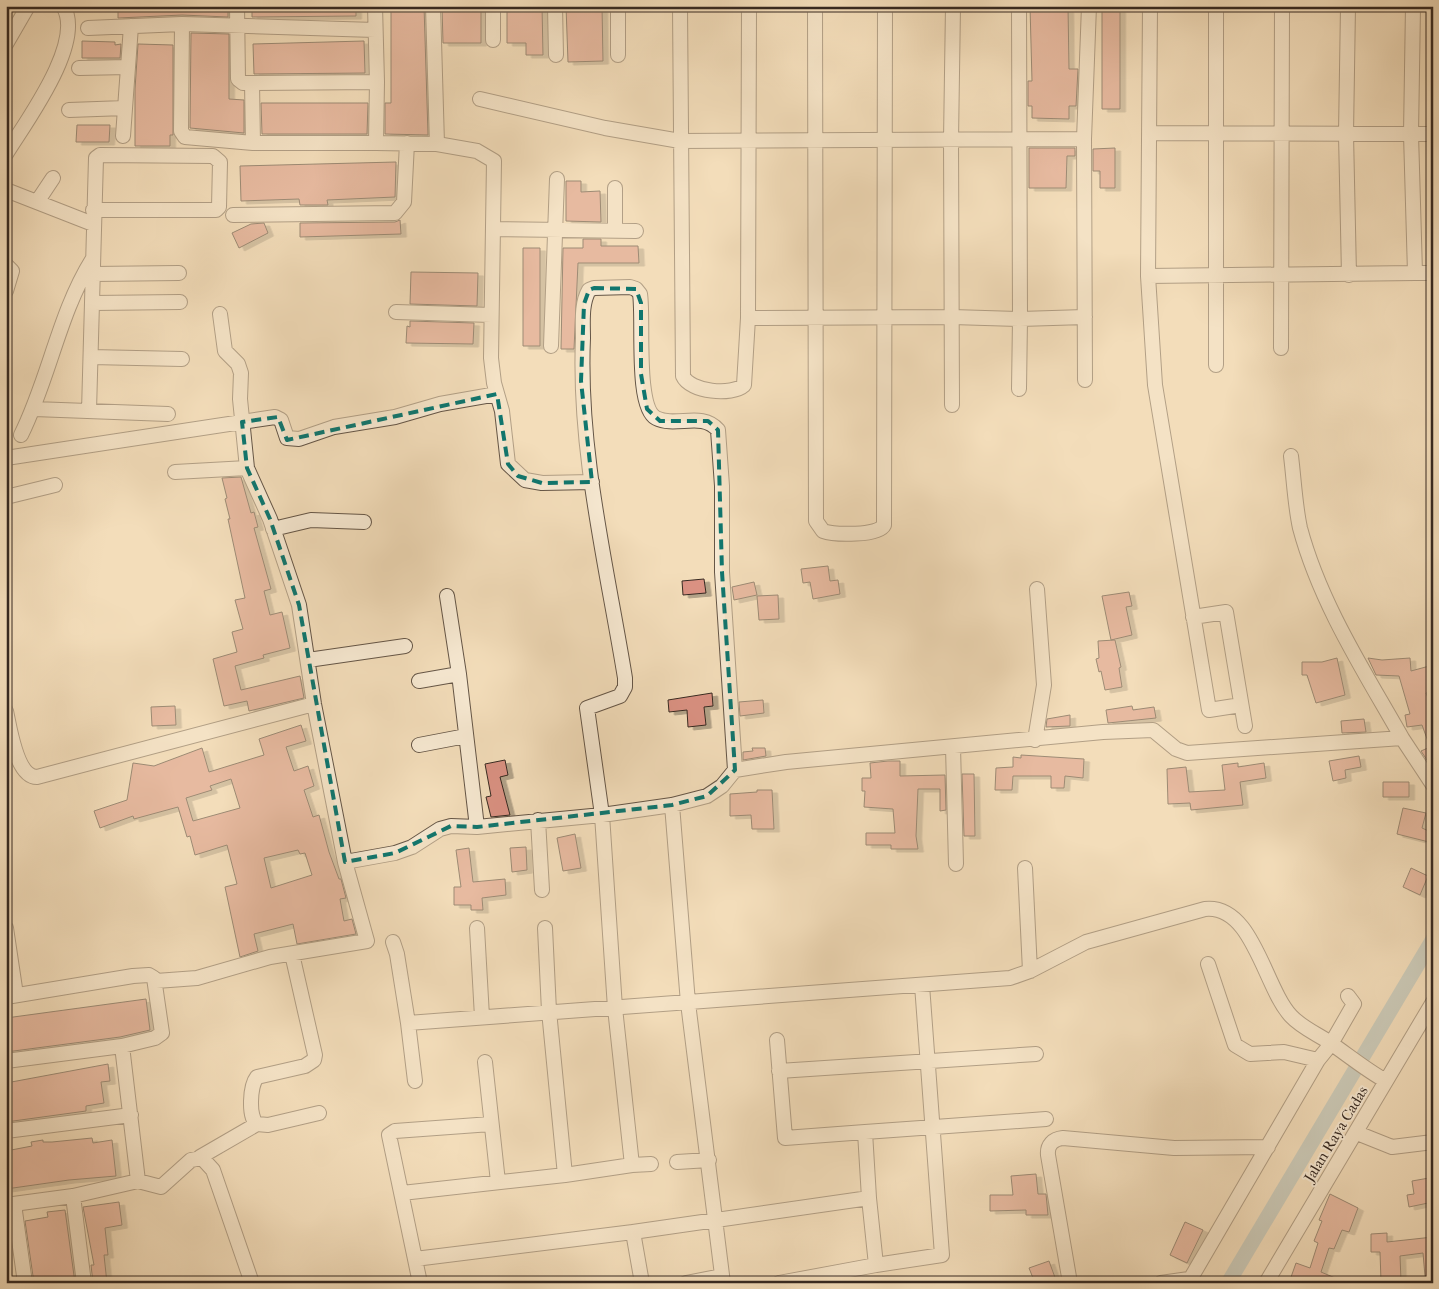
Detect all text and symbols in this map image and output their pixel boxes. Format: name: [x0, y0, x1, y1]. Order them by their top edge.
street label: Jalan Raya Cadas: [1300, 1082, 1372, 1186]

